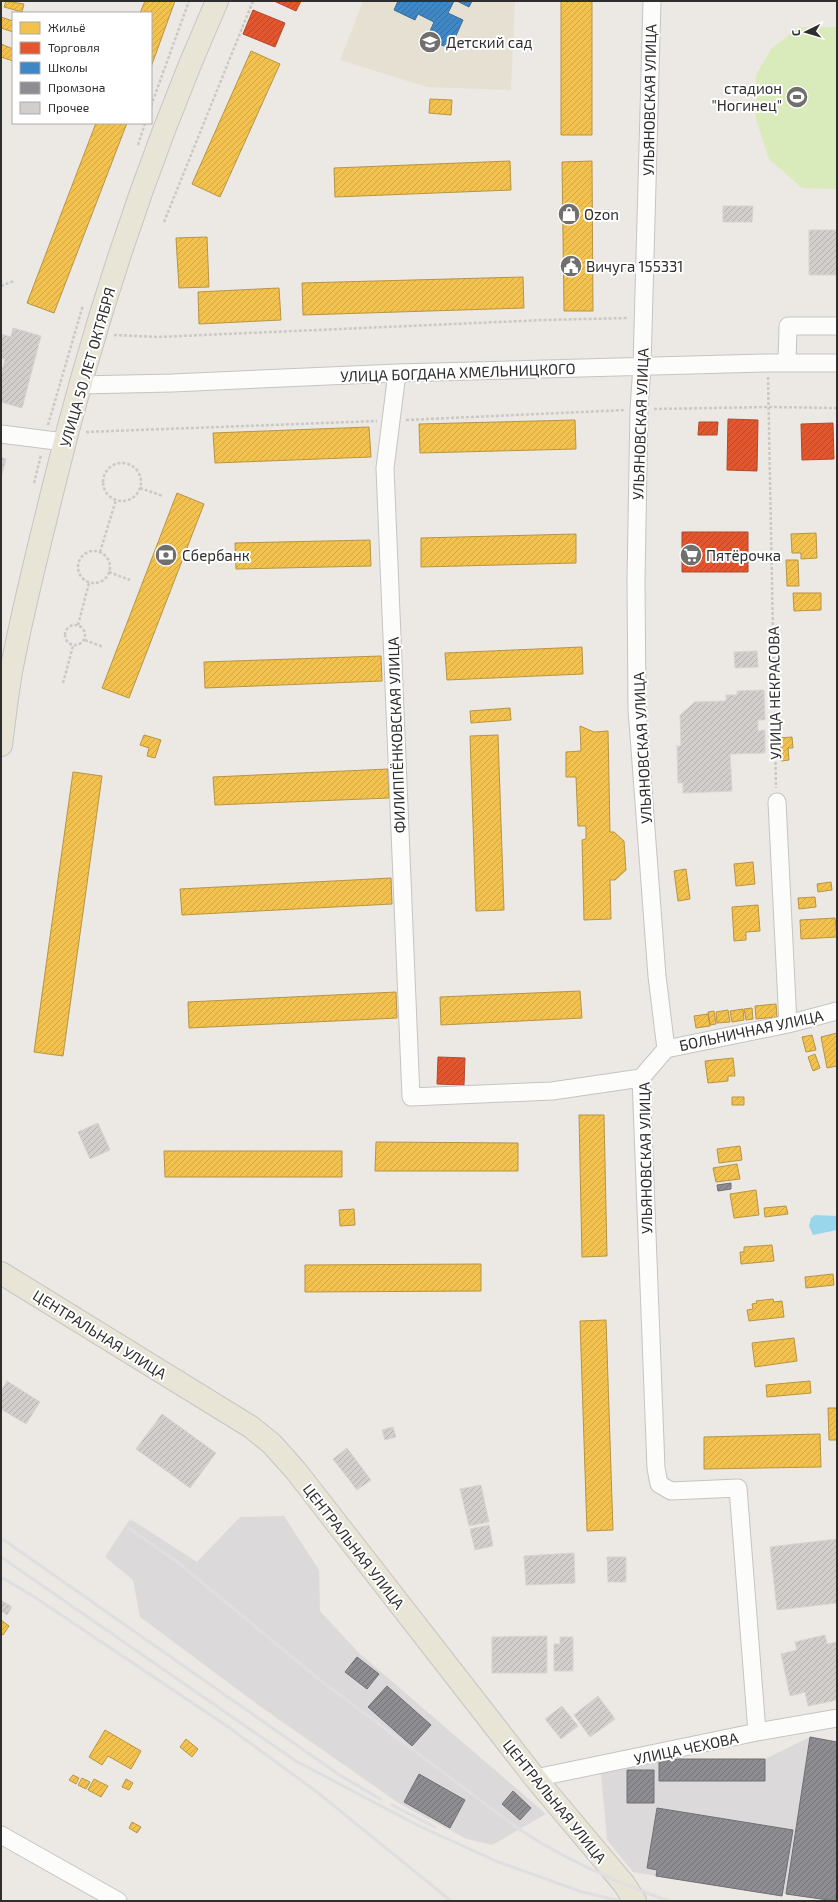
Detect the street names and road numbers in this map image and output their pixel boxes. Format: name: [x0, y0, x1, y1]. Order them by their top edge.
street label: УЛЬЯНОВСКАЯ УЛИЦА: [639, 23, 659, 176]
street label: УЛИЦА 50 ЛЕТ ОКТЯБРЯ: [56, 285, 118, 449]
street label: УЛЬЯНОВСКАЯ УЛИЦА: [628, 347, 652, 500]
street label: УЛИЦА БОГДАНА ХМЕЛЬНИЦКОГО: [340, 359, 576, 385]
street label: УЛИЦА НЕКРАСОВА: [764, 625, 784, 760]
street label: ФИЛИППЁНКОВСКАЯ УЛИЦА: [384, 636, 408, 834]
street label: УЛЬЯНОВСКАЯ УЛИЦА: [629, 671, 655, 824]
street label: БОЛЬНИЧНАЯ УЛИЦА: [677, 1006, 825, 1054]
street label: УЛЬЯНОВСКАЯ УЛИЦА: [635, 1081, 655, 1234]
street label: ЦЕНТРАЛЬНАЯ УЛИЦА: [30, 1286, 171, 1383]
street label: ЦЕНТРАЛЬНАЯ УЛИЦА: [300, 1480, 409, 1613]
street label: УЛИЦА ЧЕХОВА: [632, 1728, 741, 1768]
street label: ЦЕНТРАЛЬНАЯ УЛИЦА: [500, 1736, 611, 1867]

